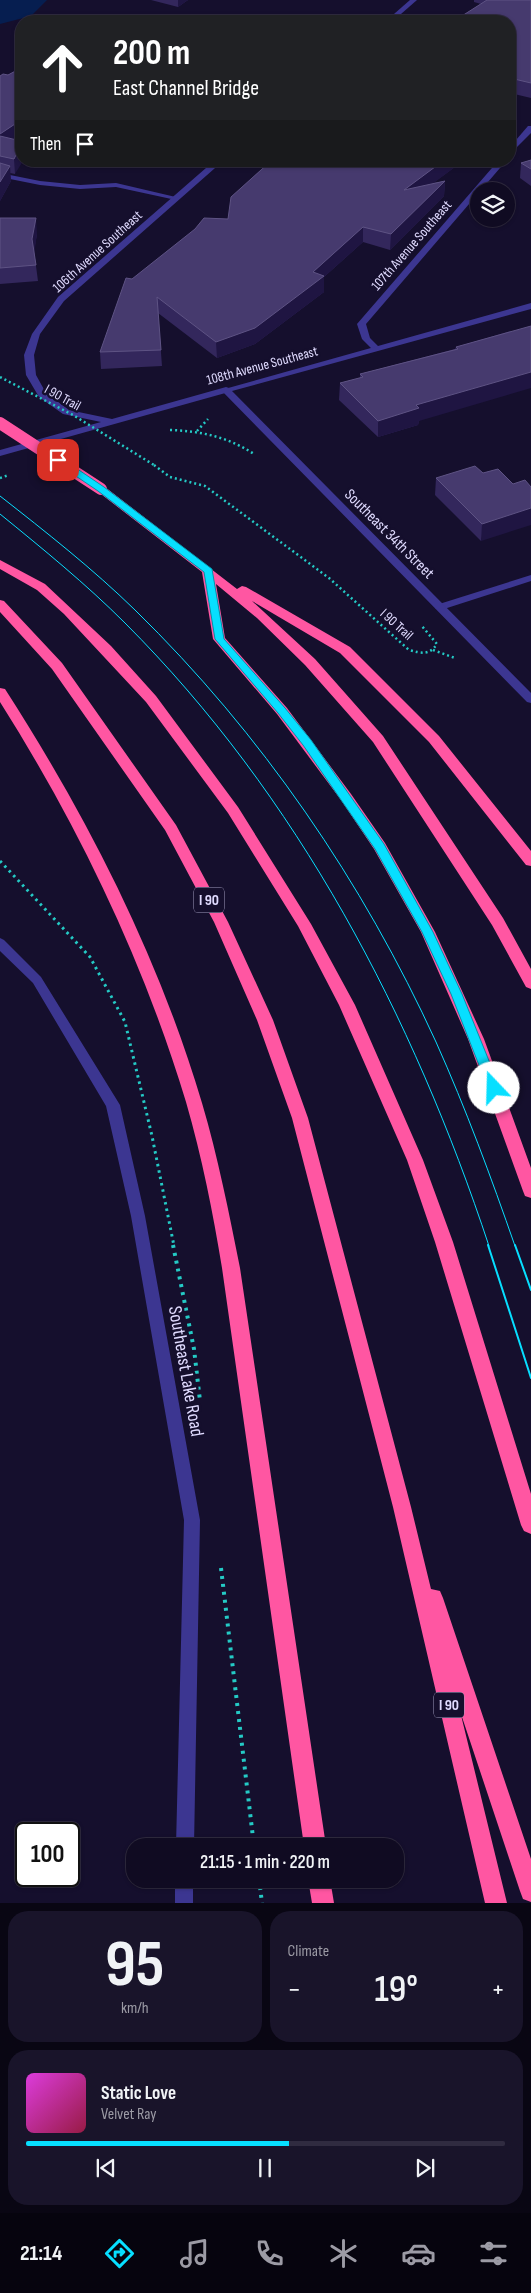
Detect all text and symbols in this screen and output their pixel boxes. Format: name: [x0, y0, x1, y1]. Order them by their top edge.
text: 200 m: [113, 32, 190, 75]
icon: ahead: [30, 35, 95, 100]
text: East Channel Bridge: [113, 75, 259, 102]
icon: arrive: [71, 130, 99, 158]
text: Then: [30, 133, 61, 156]
map controls: [470, 182, 515, 227]
button: layers: [470, 182, 515, 227]
street label: 107th Avenue Southeast: [368, 197, 455, 294]
street label: 106th Avenue Southeast: [49, 207, 146, 296]
street label: 108th Avenue Southeast: [205, 342, 320, 389]
street label: I 90 Trail: [42, 381, 84, 414]
pin: [37, 439, 79, 481]
icon: arrive: [44, 446, 72, 474]
street label: Southeast 34th Street: [340, 485, 438, 583]
street label: I 90 Trail: [377, 605, 417, 644]
road number: I 90: [194, 888, 224, 912]
position arrow: [467, 1061, 519, 1113]
street label: Southeast Lake Road: [163, 1304, 208, 1438]
road number: I 90: [434, 1692, 464, 1718]
speed limit sign: 100: [15, 1822, 80, 1887]
text: 21:15 · 1 min · 220 m: [200, 1851, 330, 1874]
text: 95: [105, 1927, 164, 2005]
text: Climate: [288, 1942, 329, 1961]
text: 19°: [375, 1967, 418, 2012]
text: −: [288, 1973, 301, 2006]
text: +: [491, 1973, 505, 2006]
text: km/h: [121, 1999, 149, 2018]
text: Static Love: [101, 2082, 176, 2105]
text: Velvet Ray: [101, 2105, 156, 2124]
icon: previous: [92, 2154, 120, 2182]
icon: pause: [251, 2154, 279, 2182]
icon: next: [411, 2154, 439, 2182]
icon: directions: [102, 2236, 137, 2271]
icon: music: [177, 2236, 212, 2271]
icon: phone: [252, 2236, 287, 2271]
icon: climate: [326, 2236, 361, 2271]
icon: car: [401, 2236, 436, 2271]
icon: filters: [476, 2236, 511, 2271]
text: 21:14: [20, 2240, 62, 2267]

